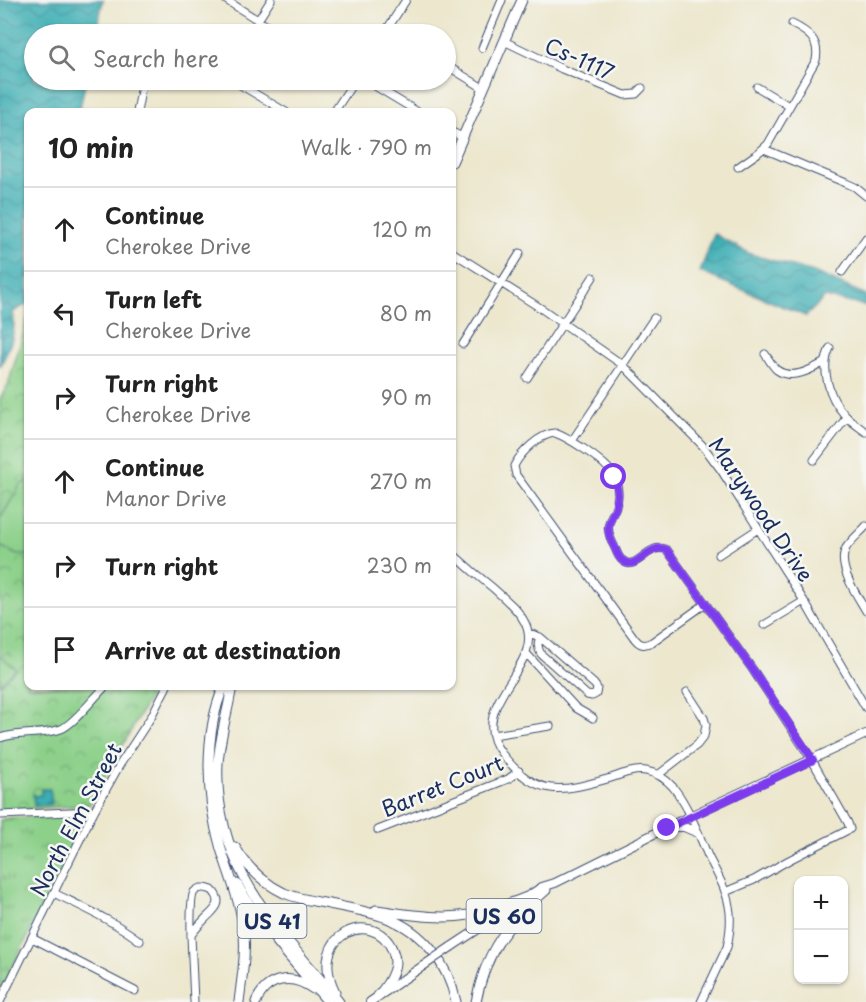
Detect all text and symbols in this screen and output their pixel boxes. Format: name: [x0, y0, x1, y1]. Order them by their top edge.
search box: [24, 24, 456, 90]
street label: Cs-1117: [540, 29, 620, 88]
icon: search: [45, 41, 78, 74]
text: Search here: [93, 41, 219, 74]
text: 10 min: [48, 128, 134, 167]
text: Walk · 790 m: [301, 132, 432, 162]
text: Continue: [105, 198, 204, 231]
icon: ahead: [48, 213, 81, 246]
text: 120 m: [373, 214, 432, 244]
text: Cherokee Drive: [105, 231, 251, 261]
text: Turn left: [105, 282, 202, 315]
icon: left: [48, 297, 81, 330]
text: 80 m: [380, 298, 432, 328]
text: Cherokee Drive: [105, 315, 251, 345]
text: Turn right: [105, 366, 218, 399]
icon: right: [48, 381, 81, 414]
text: 90 m: [381, 382, 432, 412]
text: Cherokee Drive: [105, 399, 251, 429]
street label: Marywood Drive: [702, 430, 822, 588]
text: Continue: [105, 450, 204, 483]
route start: [600, 463, 626, 489]
icon: ahead: [48, 465, 81, 498]
text: 270 m: [369, 466, 432, 496]
text: Manor Drive: [105, 483, 227, 513]
icon: right: [48, 549, 81, 582]
text: Turn right: [105, 549, 218, 582]
text: 230 m: [367, 550, 432, 580]
icon: arrive: [48, 633, 81, 666]
text: Arrive at destination: [105, 633, 341, 666]
street label: North Elm Street: [21, 736, 129, 902]
street label: Barret Court: [376, 746, 508, 824]
route end: [653, 814, 679, 840]
map controls: [794, 876, 848, 984]
button: +: [794, 876, 848, 930]
road number: US 60: [466, 899, 542, 933]
road number: US 41: [238, 904, 306, 938]
button: −: [794, 930, 848, 984]

